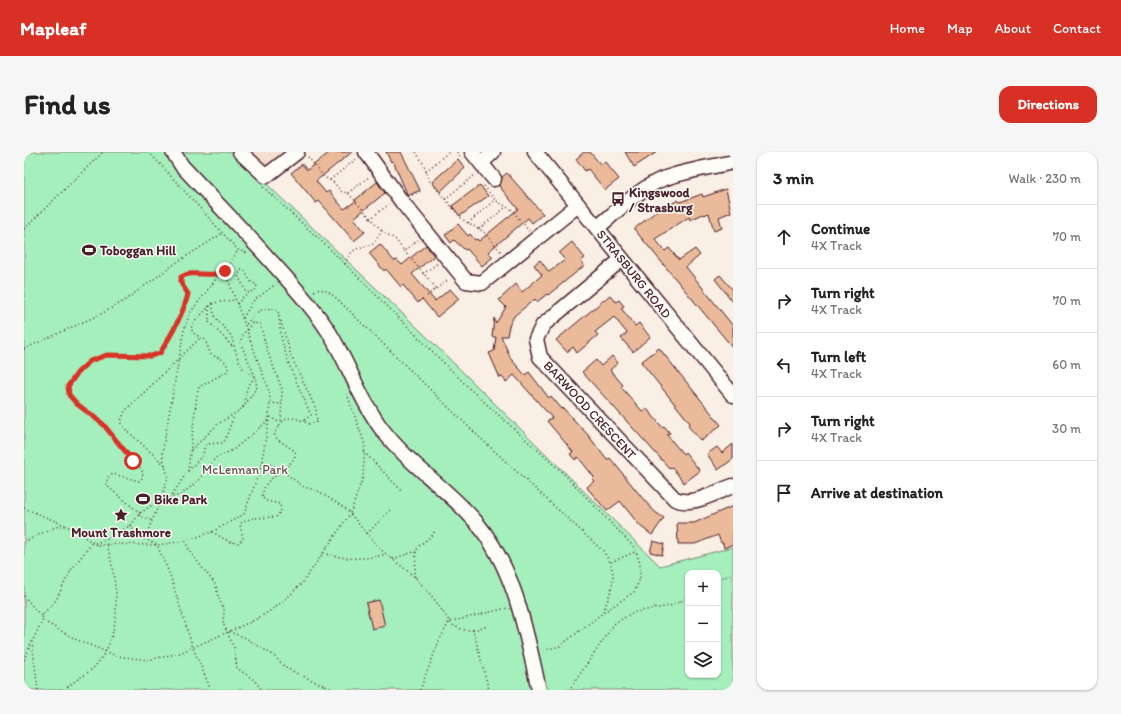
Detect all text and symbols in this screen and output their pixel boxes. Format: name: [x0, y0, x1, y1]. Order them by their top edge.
text: Mapleaf: [20, 17, 86, 40]
text: Home: [890, 20, 925, 37]
text: Map: [947, 20, 973, 37]
text: About: [995, 20, 1031, 37]
text: Contact: [1053, 20, 1101, 37]
button: Directions: [999, 86, 1097, 123]
text: Find us: [24, 87, 111, 121]
text: 3 min: [773, 168, 814, 188]
text: Walk · 230 m: [1009, 171, 1081, 186]
place label: Kingswood / Strasburg: [628, 185, 693, 216]
bus stop icon: Kingswood / Strasburg: [610, 191, 626, 207]
text: Continue: [811, 220, 870, 238]
icon: ahead: [773, 226, 795, 248]
street label: STRASBURG ROAD: [594, 227, 674, 322]
text: 70 m: [1053, 229, 1081, 244]
text: 4X Track: [811, 238, 862, 253]
sports icon: Toboggan Hill: [81, 242, 97, 258]
place label: Toboggan Hill: [99, 243, 176, 259]
route end: [216, 262, 234, 280]
text: Turn right: [811, 284, 875, 302]
icon: right: [773, 290, 795, 312]
text: 70 m: [1053, 293, 1081, 308]
text: 4X Track: [811, 302, 862, 317]
text: Turn left: [811, 348, 866, 366]
icon: left: [773, 354, 795, 376]
text: 60 m: [1052, 357, 1081, 372]
street label: BARWOOD CRESCENT: [541, 358, 640, 463]
text: 4X Track: [811, 366, 862, 381]
text: Turn right: [811, 412, 875, 430]
icon: right: [773, 418, 795, 440]
text: 30 m: [1052, 421, 1081, 436]
text: 4X Track: [811, 430, 862, 445]
route start: [124, 452, 142, 470]
park label: McLennan Park: [202, 462, 288, 477]
icon: arrive: [773, 482, 795, 504]
text: Arrive at destination: [811, 484, 943, 502]
sports icon: Bike Park: [135, 491, 151, 507]
place label: Bike Park: [154, 492, 208, 507]
place icon: Mount Trashmore: [113, 507, 129, 523]
place label: Mount Trashmore: [71, 525, 171, 540]
map controls: [685, 570, 721, 678]
button: +: [685, 570, 721, 606]
button: −: [685, 606, 721, 642]
button: layers: [685, 642, 721, 678]

